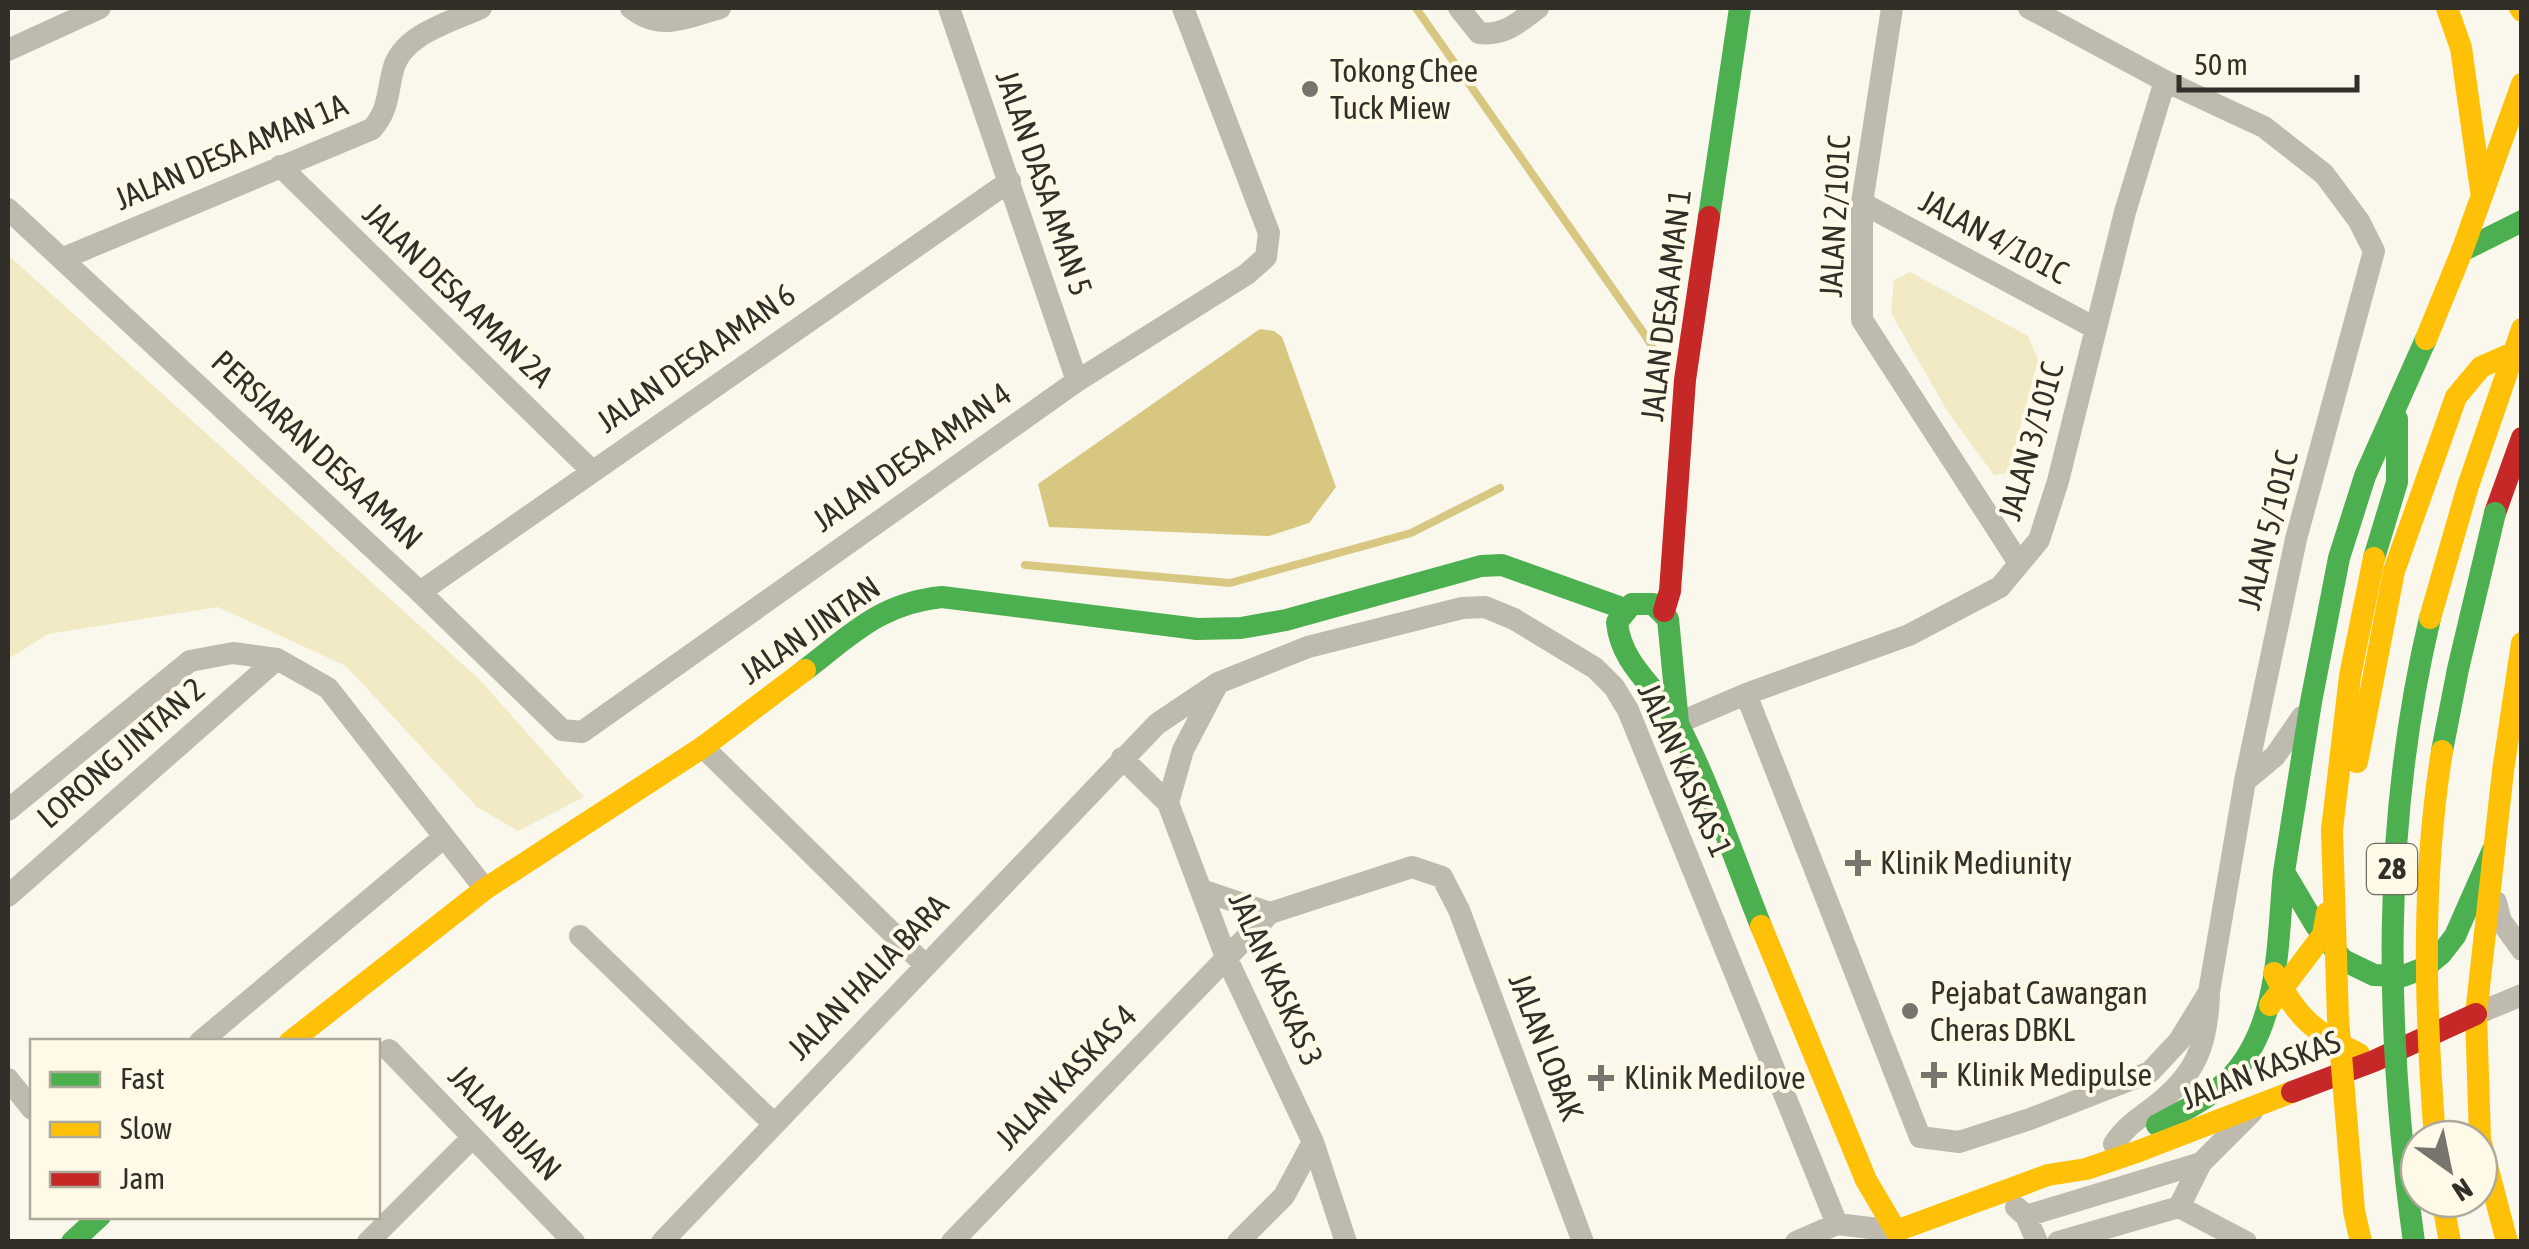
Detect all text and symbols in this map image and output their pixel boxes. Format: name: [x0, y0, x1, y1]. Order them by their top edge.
scale bar: [2179, 30, 2356, 92]
text: 50 m: [2194, 47, 2248, 81]
place label: Tokong Chee Tuck Miew: [1330, 52, 1478, 126]
street label: JALAN DASA AMAN 5: [989, 65, 1100, 300]
marker: Tokong Chee Tuck Miew: [1299, 78, 1321, 100]
street label: JALAN DESA AMAN 1A: [109, 86, 353, 217]
street label: JALAN 2/101C: [1812, 134, 1857, 298]
street label: JALAN 4/101C: [1914, 182, 2075, 291]
street label: JALAN DESA AMAN 1: [1633, 187, 1698, 423]
street label: JALAN DESA AMAN 2A: [356, 195, 561, 395]
street label: JALAN DESA AMAN 6: [589, 275, 802, 440]
street label: PERSIARAN DESA AMAN: [204, 343, 430, 557]
street label: JALAN 3/101C: [1990, 358, 2071, 524]
street label: JALAN DESA AMAN 4: [805, 374, 1018, 539]
street label: JALAN 5/101C: [2230, 447, 2305, 613]
street label: JALAN JINTAN: [733, 568, 887, 691]
street label: LORONG JINTAN 2: [30, 670, 212, 835]
street label: JALAN KASKAS 1: [1631, 677, 1740, 862]
place label: Klinik Mediunity: [1880, 844, 2072, 881]
road number: 28: [2367, 844, 2417, 894]
marker: Klinik Mediunity: [1845, 850, 1871, 876]
street label: JALAN HALIA BARA: [780, 886, 956, 1067]
street label: JALAN KASKAS 3: [1222, 886, 1331, 1071]
street label: JALAN LOBAK: [1502, 968, 1591, 1126]
place label: Pejabat Cawangan Cheras DBKL: [1930, 974, 2148, 1048]
street label: JALAN KASKAS 4: [988, 997, 1144, 1157]
marker: Pejabat Cawangan Cheras DBKL: [1899, 1000, 1921, 1022]
street label: JALAN KASKAS: [2176, 1022, 2345, 1117]
legend: [30, 1039, 380, 1219]
place label: Klinik Medipulse: [1956, 1056, 2152, 1093]
street label: JALAN BIJAN: [442, 1058, 569, 1188]
place label: Klinik Medilove: [1624, 1059, 1805, 1096]
text: Fast: [120, 1061, 165, 1095]
marker: Klinik Medipulse: [1921, 1062, 1947, 1088]
marker: Klinik Medilove: [1588, 1065, 1614, 1091]
text: Slow: [120, 1111, 172, 1145]
north arrow: [2399, 1119, 2499, 1219]
text: Jam: [120, 1161, 165, 1195]
text: N: [2447, 1172, 2478, 1208]

